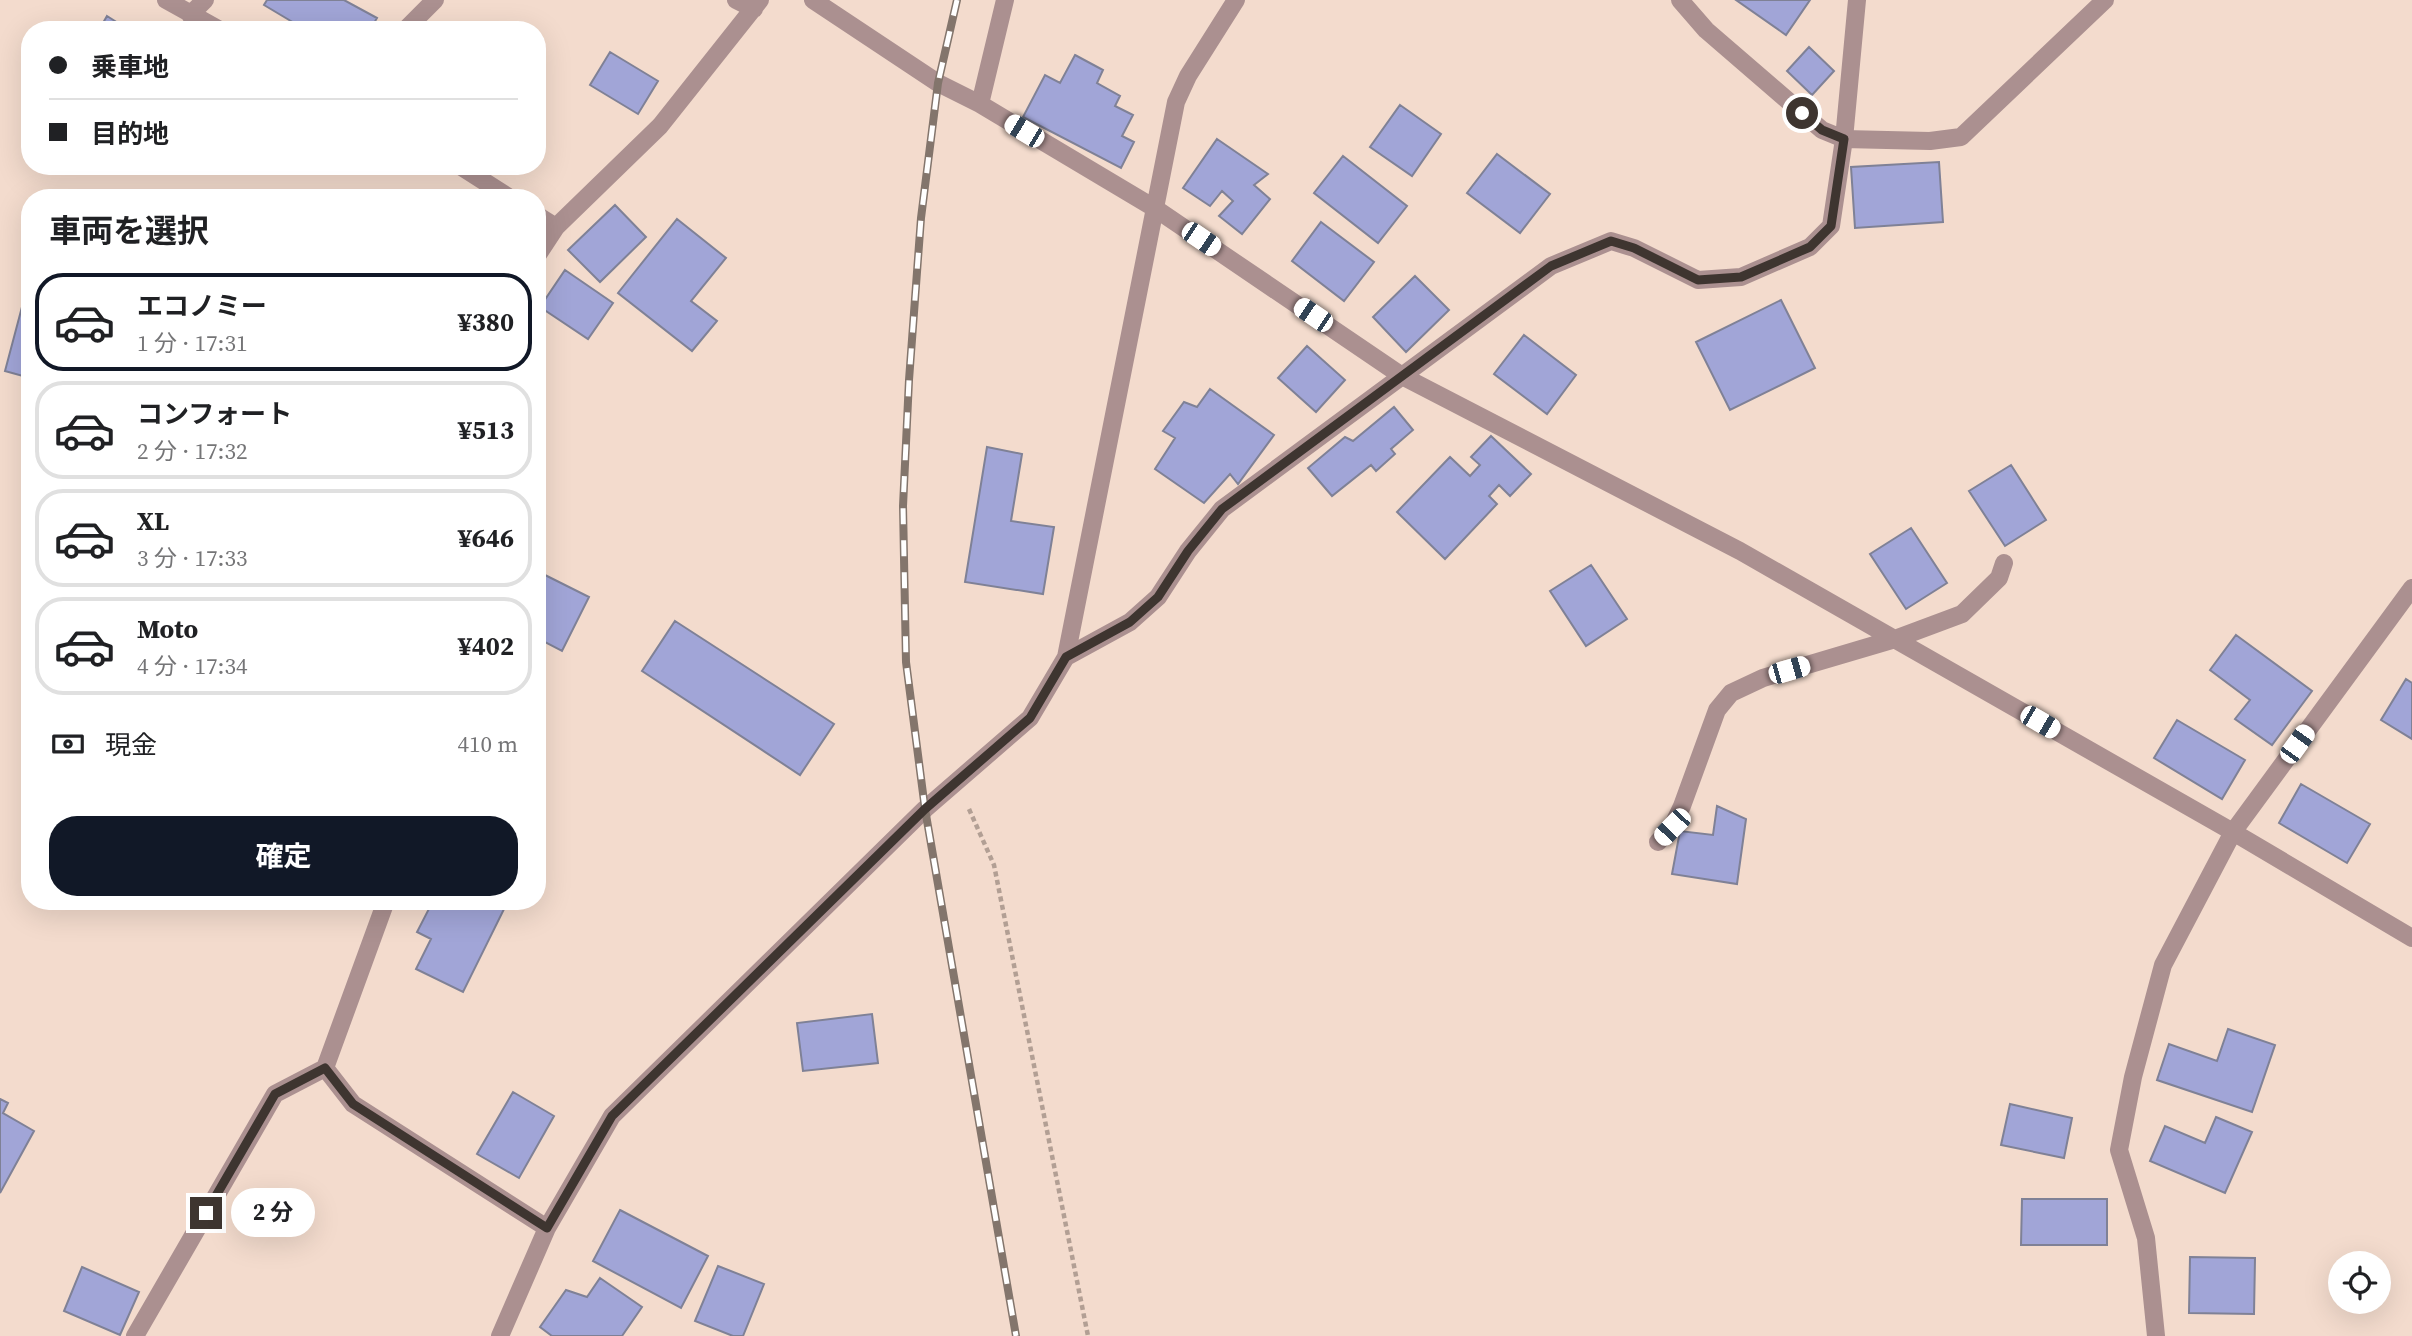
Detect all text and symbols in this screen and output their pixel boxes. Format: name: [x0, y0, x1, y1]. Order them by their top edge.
text: 乗車地: [91, 49, 169, 85]
route start: [1786, 97, 1818, 129]
car: [1001, 111, 1048, 151]
text: 目的地: [91, 116, 169, 152]
text: 車両を選択: [49, 209, 209, 253]
car: [1178, 219, 1225, 259]
text: エコノミー: [137, 288, 267, 324]
icon: car: [53, 291, 116, 354]
car: [1290, 295, 1337, 335]
text: ¥380: [458, 304, 514, 340]
text: 1 分 · 17:31: [137, 327, 247, 359]
text: コンフォート: [137, 396, 292, 432]
icon: car: [53, 399, 116, 462]
text: ¥513: [458, 412, 514, 448]
text: 2 分 · 17:32: [137, 435, 247, 467]
text: XL: [137, 503, 169, 539]
icon: car: [53, 507, 116, 570]
text: ¥646: [458, 520, 514, 556]
text: 3 分 · 17:33: [137, 542, 247, 574]
text: Moto: [137, 611, 198, 647]
icon: car: [53, 615, 116, 678]
text: ¥402: [458, 628, 514, 664]
text: 4 分 · 17:34: [137, 650, 247, 682]
car: [1766, 654, 1813, 686]
car: [2017, 702, 2064, 742]
car: [2277, 721, 2318, 767]
icon: cash: [49, 725, 87, 763]
text: 現金: [105, 727, 157, 763]
text: 410 m: [457, 728, 518, 760]
car: [1650, 805, 1695, 849]
button: 確定: [49, 816, 518, 896]
callout: 2 分: [230, 1188, 314, 1238]
text: 2 分: [253, 1196, 293, 1228]
route end: [190, 1197, 222, 1229]
map controls: [2328, 1251, 2391, 1314]
button: locate: [2328, 1251, 2391, 1314]

